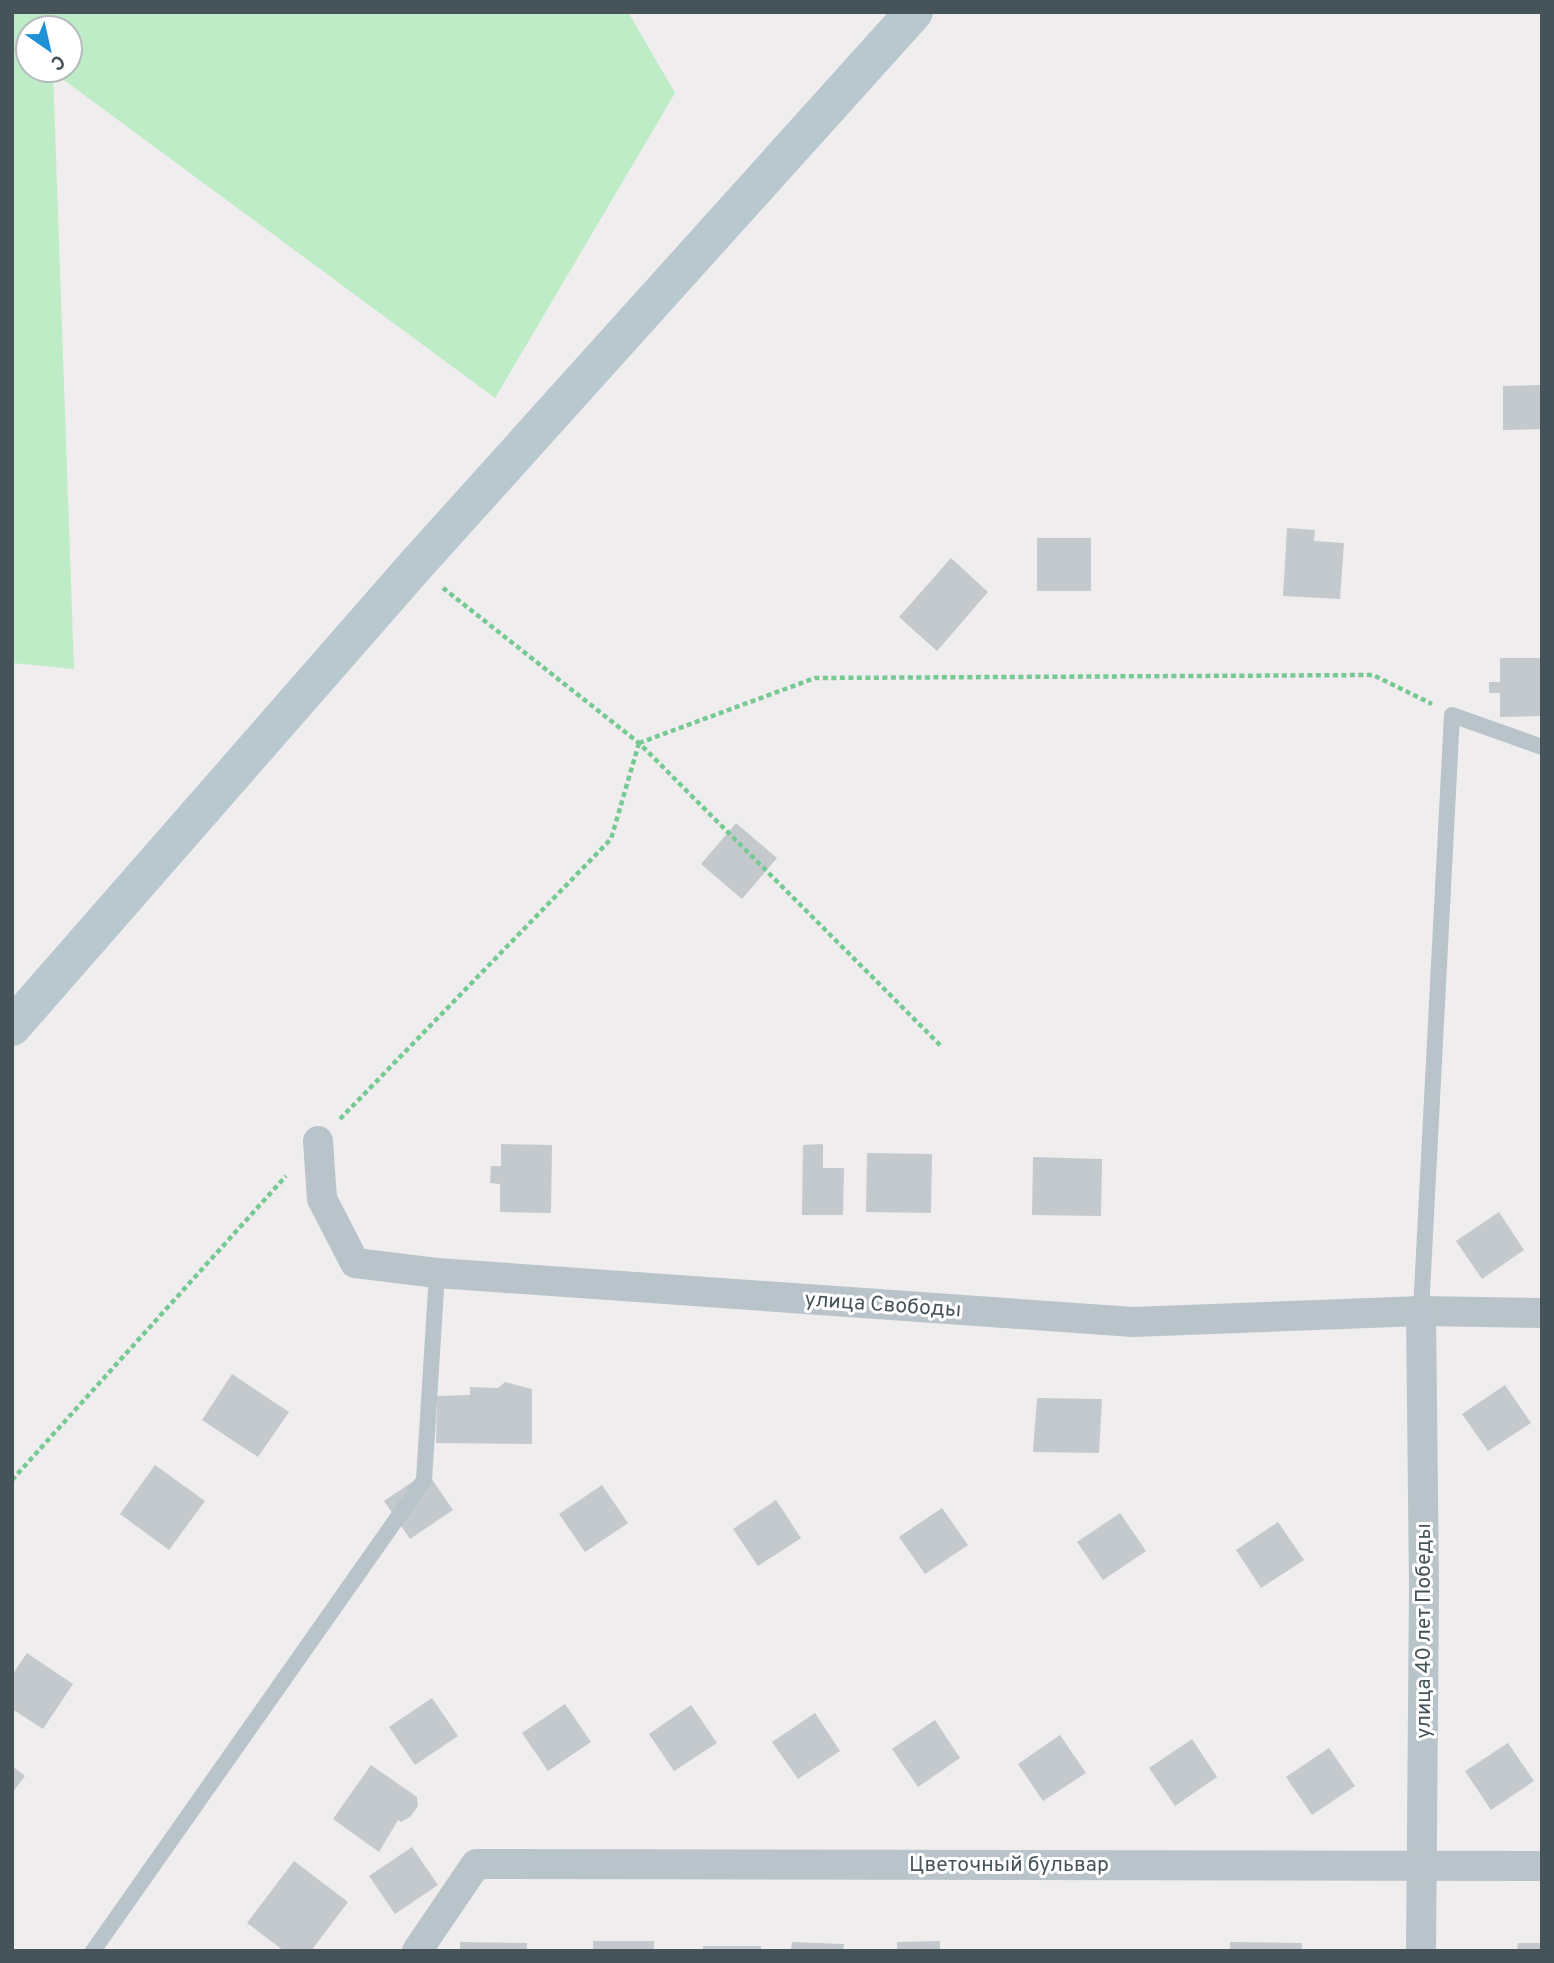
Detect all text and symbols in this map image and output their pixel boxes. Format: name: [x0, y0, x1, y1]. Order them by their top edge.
north arrow: [14, 14, 84, 84]
text: С: [46, 48, 69, 75]
street label: улица Свободы: [804, 1287, 962, 1324]
street label: улица 40 лет Победы: [1411, 1523, 1438, 1739]
street label: Цветочный бульвар: [909, 1852, 1109, 1879]

